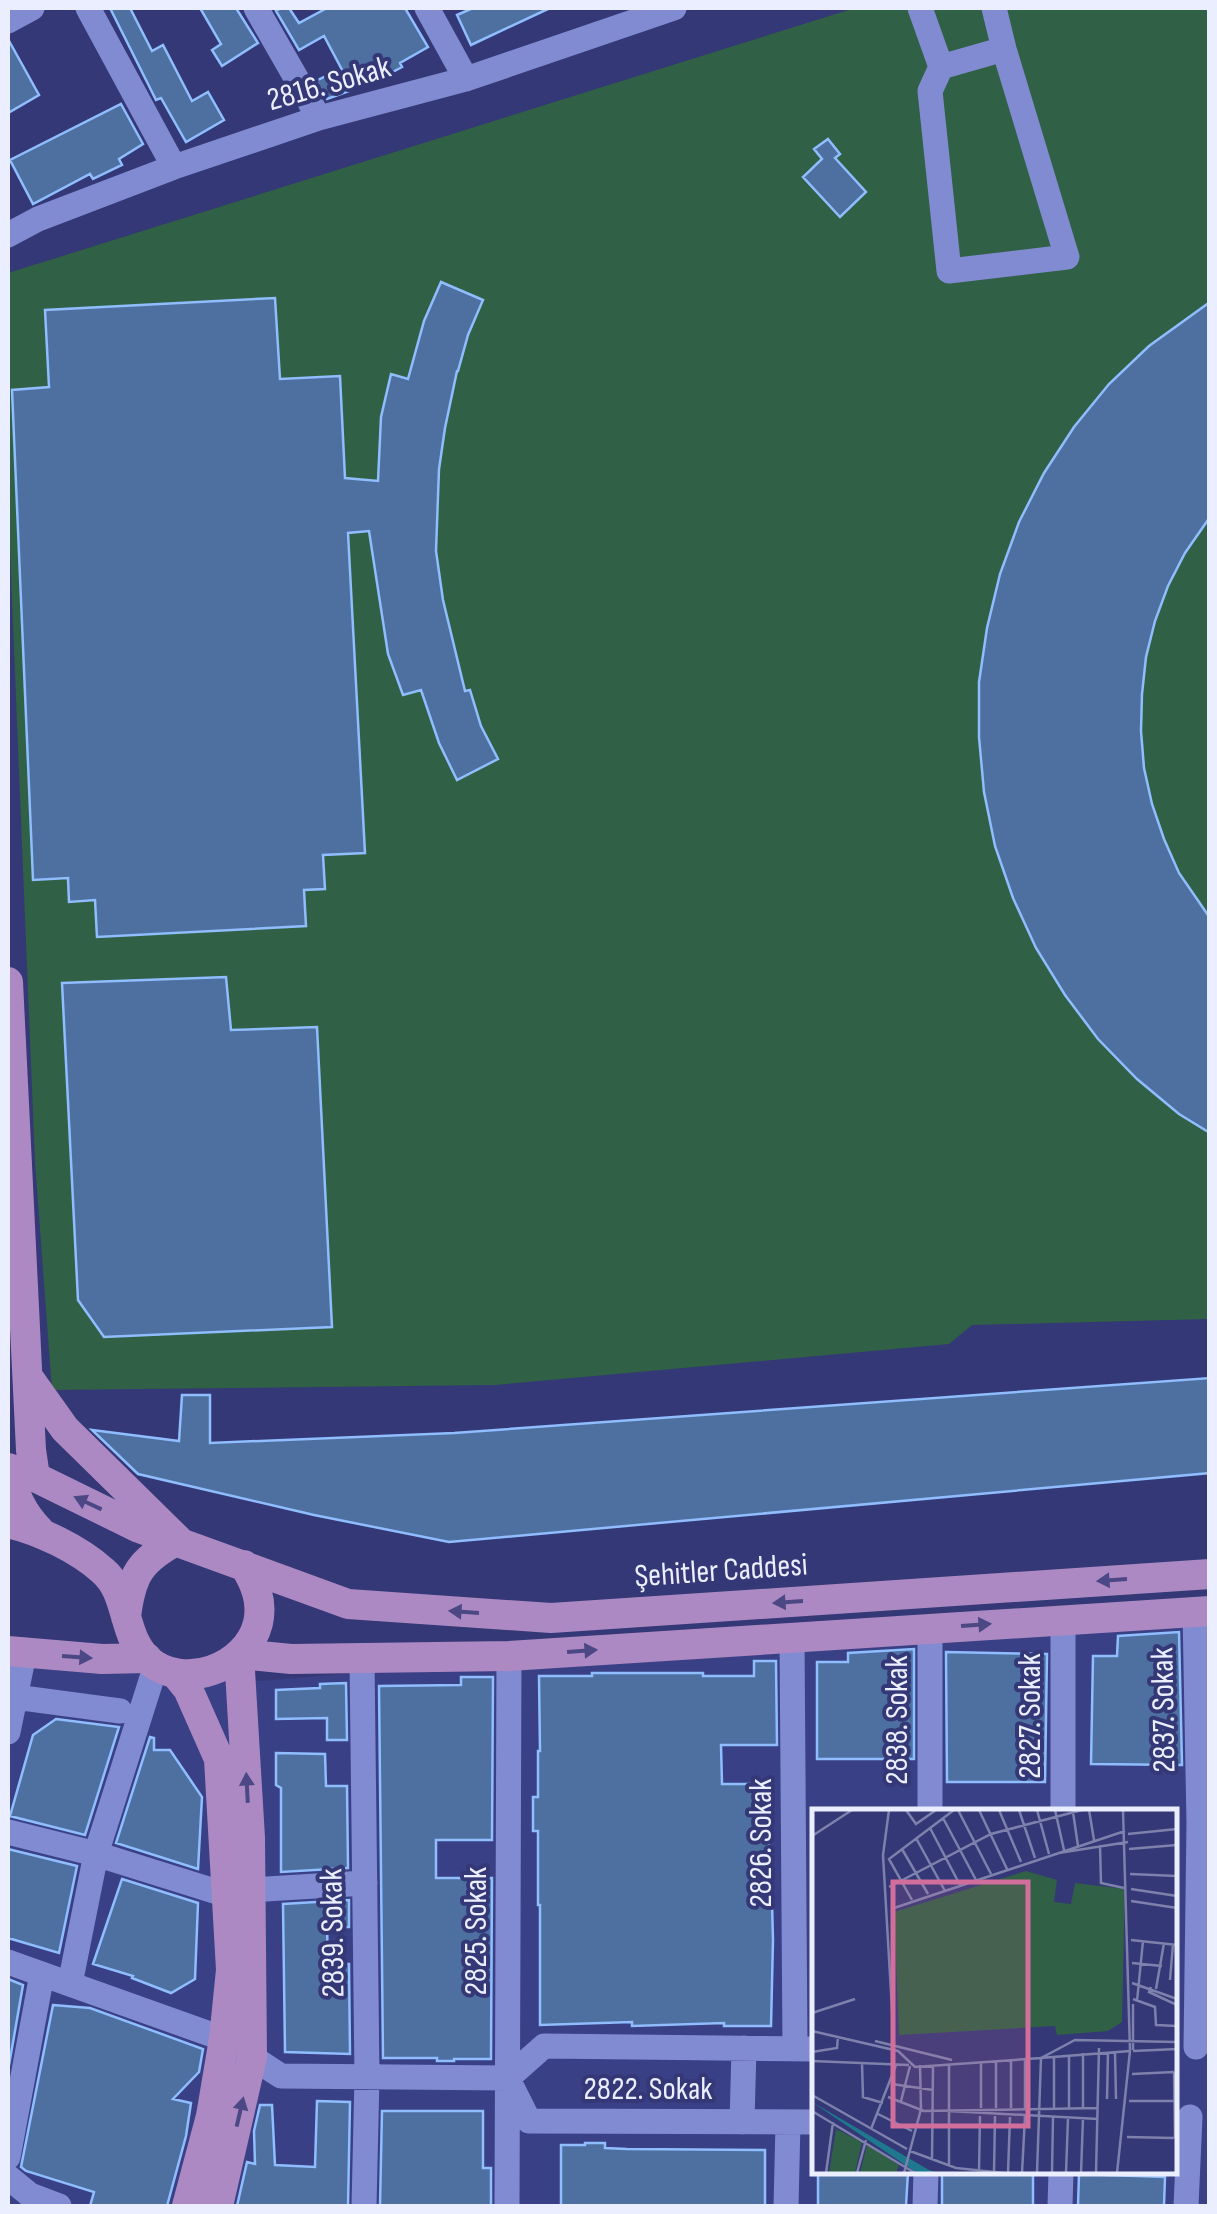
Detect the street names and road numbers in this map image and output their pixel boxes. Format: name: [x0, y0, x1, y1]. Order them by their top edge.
street label: 2816. Sokak: [263, 48, 395, 120]
street label: Şehitler Caddesi: [633, 1546, 809, 1596]
street label: 2837. Sokak: [1143, 1647, 1185, 1773]
street label: 2827. Sokak: [1011, 1653, 1050, 1779]
street label: 2838. Sokak: [878, 1655, 917, 1785]
street label: 2826. Sokak: [742, 1779, 781, 1908]
street label: 2825. Sokak: [457, 1867, 496, 1995]
street label: 2839. Sokak: [312, 1868, 354, 1998]
street label: 2822. Sokak: [584, 2070, 712, 2109]

